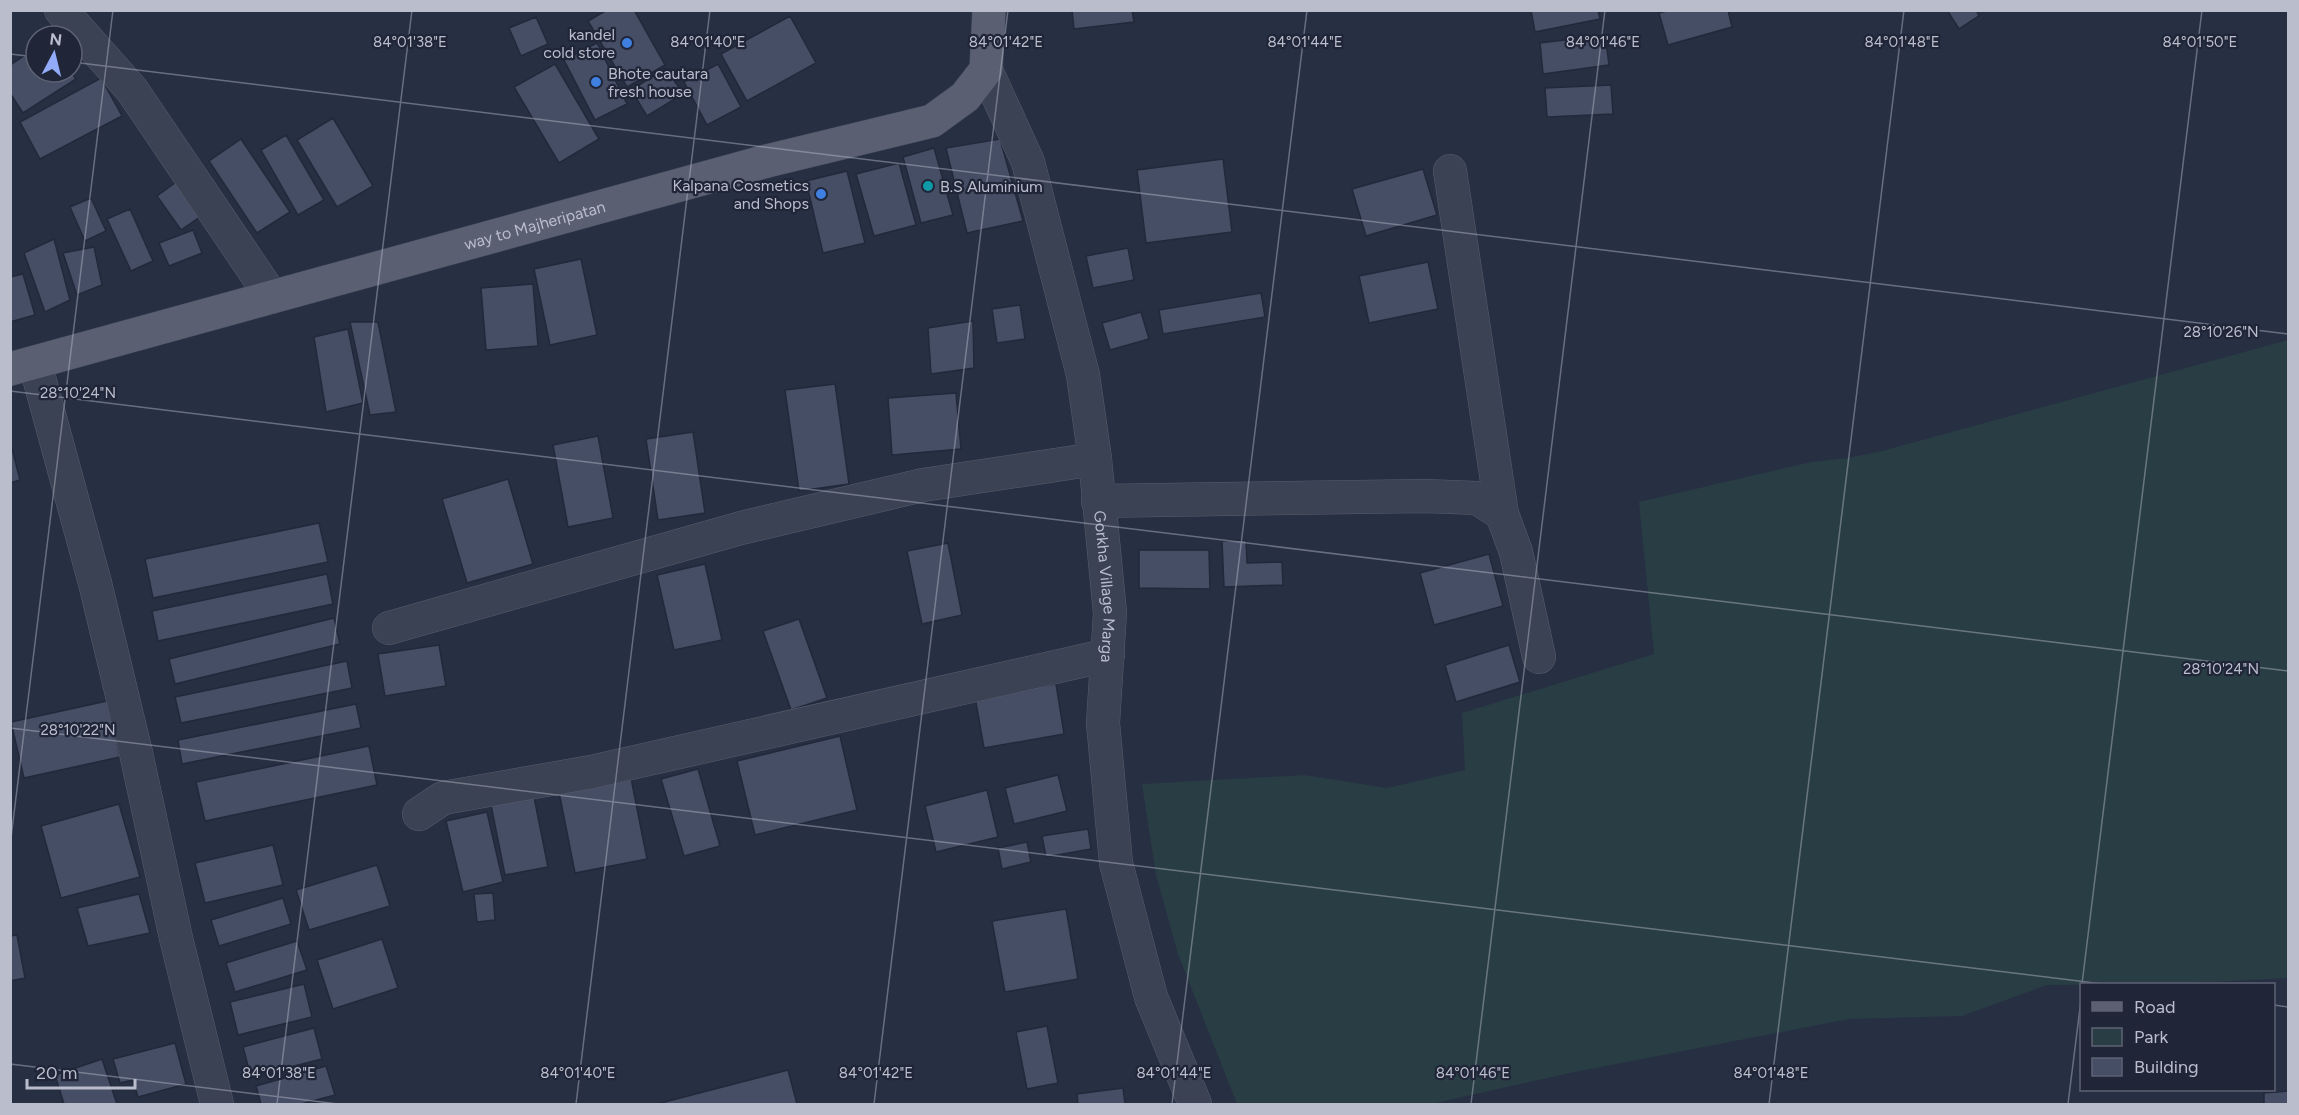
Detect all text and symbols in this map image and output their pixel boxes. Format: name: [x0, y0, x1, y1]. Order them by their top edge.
north arrow: [24, 24, 84, 84]
place label: kandel cold store: [543, 25, 615, 62]
text: N: [48, 29, 63, 50]
text: 84°01'38"E: [373, 33, 447, 51]
text: 84°01'40"E: [670, 33, 746, 51]
text: 84°01'42"E: [969, 33, 1043, 51]
text: 84°01'44"E: [1267, 33, 1343, 51]
text: 84°01'46"E: [1566, 33, 1640, 51]
text: 84°01'48"E: [1864, 33, 1940, 51]
text: 84°01'50"E: [2163, 33, 2237, 51]
marker: kandel cold store: [620, 36, 634, 50]
place label: Bhote cautara fresh house: [608, 64, 708, 101]
marker: Bhote cautara fresh house: [589, 75, 603, 89]
place label: Kalpana Cosmetics and Shops: [673, 176, 809, 213]
place label: B.S Aluminium: [940, 177, 1043, 196]
marker: B.S Aluminium: [921, 179, 935, 193]
marker: Kalpana Cosmetics and Shops: [814, 187, 828, 201]
street label: way to Majheripatan: [462, 196, 607, 253]
text: 28°10'26"N: [2183, 323, 2259, 341]
text: 28°10'24"N: [40, 384, 116, 402]
street label: Gorkha Village Marga: [1091, 510, 1120, 663]
text: 28°10'24"N: [2183, 660, 2259, 678]
text: 28°10'22"N: [40, 721, 116, 739]
legend: [2080, 983, 2275, 1091]
text: Road: [2134, 996, 2175, 1018]
text: Park: [2134, 1026, 2169, 1048]
scale bar: [27, 1052, 135, 1090]
text: Building: [2134, 1056, 2199, 1078]
text: 20 m: [36, 1062, 77, 1084]
text: 84°01'38"E: [242, 1064, 316, 1082]
text: 84°01'40"E: [540, 1064, 616, 1082]
text: 84°01'42"E: [839, 1064, 913, 1082]
text: 84°01'44"E: [1136, 1064, 1212, 1082]
text: 84°01'46"E: [1436, 1064, 1510, 1082]
text: 84°01'48"E: [1733, 1064, 1809, 1082]

